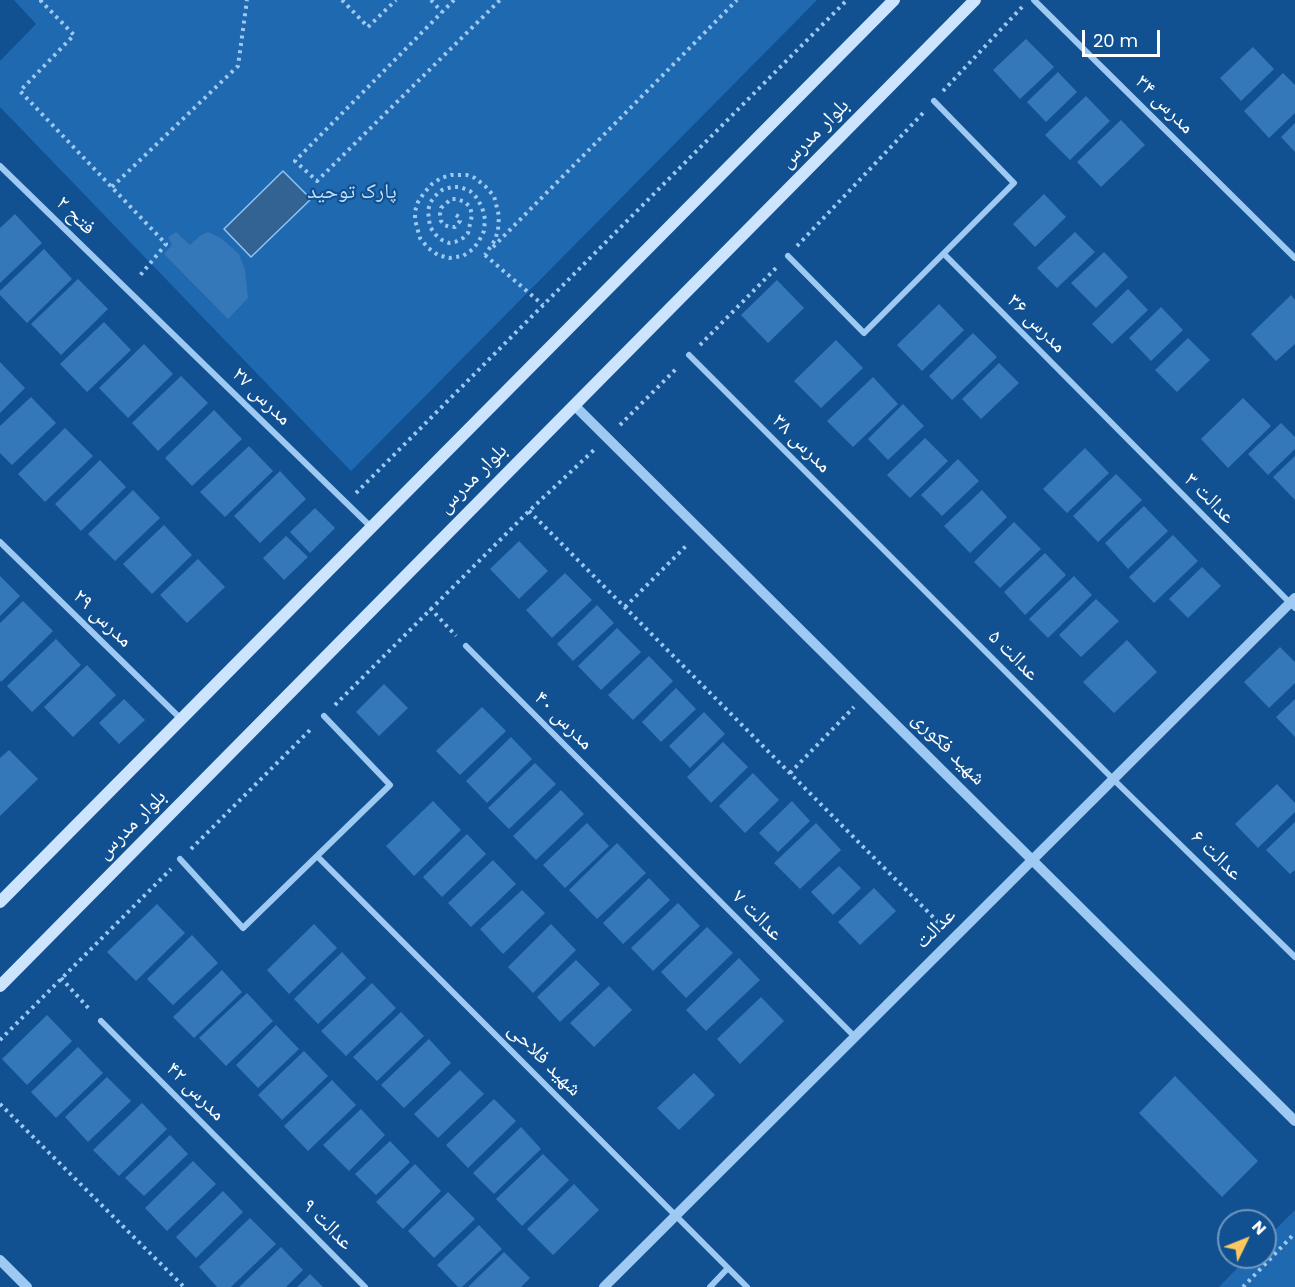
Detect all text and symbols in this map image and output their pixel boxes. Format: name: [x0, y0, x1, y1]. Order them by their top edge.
scale bar: [1085, 18, 1163, 56]
text: 20 m: [1093, 28, 1138, 53]
street label: مدرس ۳۴: [1129, 70, 1199, 140]
street label: بلوار مدرس: [775, 94, 855, 174]
park label: پارک توحید: [307, 180, 397, 206]
street label: فتح ۲: [50, 191, 100, 241]
street label: مدرس ۳۶: [1001, 289, 1071, 359]
street label: مدرس ۲۷: [226, 362, 296, 432]
street label: مدرس ۳۸: [766, 409, 836, 479]
street label: بلوار مدرس: [433, 439, 513, 519]
street label: عدالت ۳: [1178, 468, 1240, 530]
street label: مدرس ۲۹: [67, 584, 137, 654]
street label: عدالت ۵: [982, 625, 1044, 687]
street label: مدرس ۴۰: [528, 686, 598, 756]
street label: شهید فکوری: [906, 707, 990, 791]
street label: بلوار مدرس: [92, 785, 172, 865]
street label: عدالت ۶: [1185, 825, 1247, 887]
street label: عدالت ۷: [726, 885, 788, 947]
street label: عدالت: [910, 903, 962, 955]
street label: شهید فلاحی: [502, 1018, 586, 1102]
street label: مدرس ۴۲: [160, 1057, 230, 1127]
street label: عدالت ۹: [296, 1194, 358, 1256]
north arrow: [1217, 1209, 1277, 1269]
text: N: [1247, 1215, 1272, 1240]

